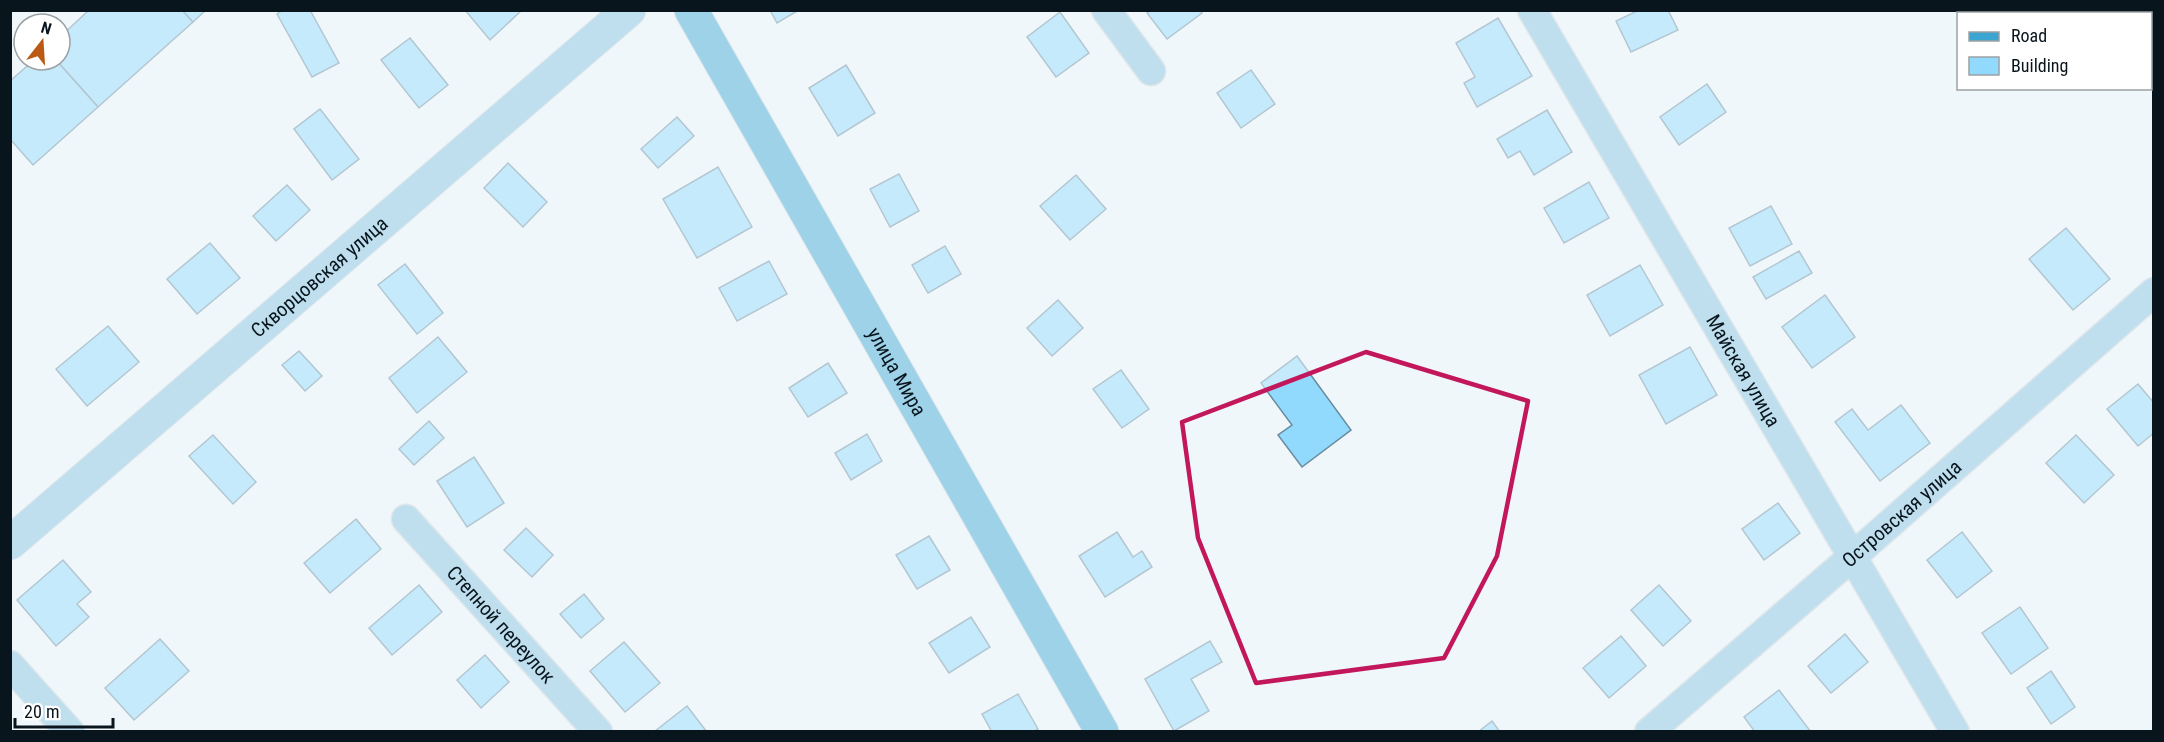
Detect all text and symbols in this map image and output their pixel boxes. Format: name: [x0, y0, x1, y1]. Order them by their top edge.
north arrow: [12, 12, 72, 72]
legend: [1957, 12, 2152, 90]
text: N: [39, 18, 54, 39]
text: Road: [2011, 25, 2047, 46]
text: Building: [2011, 55, 2068, 76]
street label: Скворцовская улица: [246, 211, 392, 342]
street label: Майская улица: [1701, 310, 1786, 431]
street label: улица Мира: [862, 323, 931, 420]
street label: Островская улица: [1837, 455, 1966, 572]
street label: Степной переулок: [442, 561, 561, 689]
scale bar: [15, 691, 112, 729]
text: 20 m: [24, 701, 59, 722]

